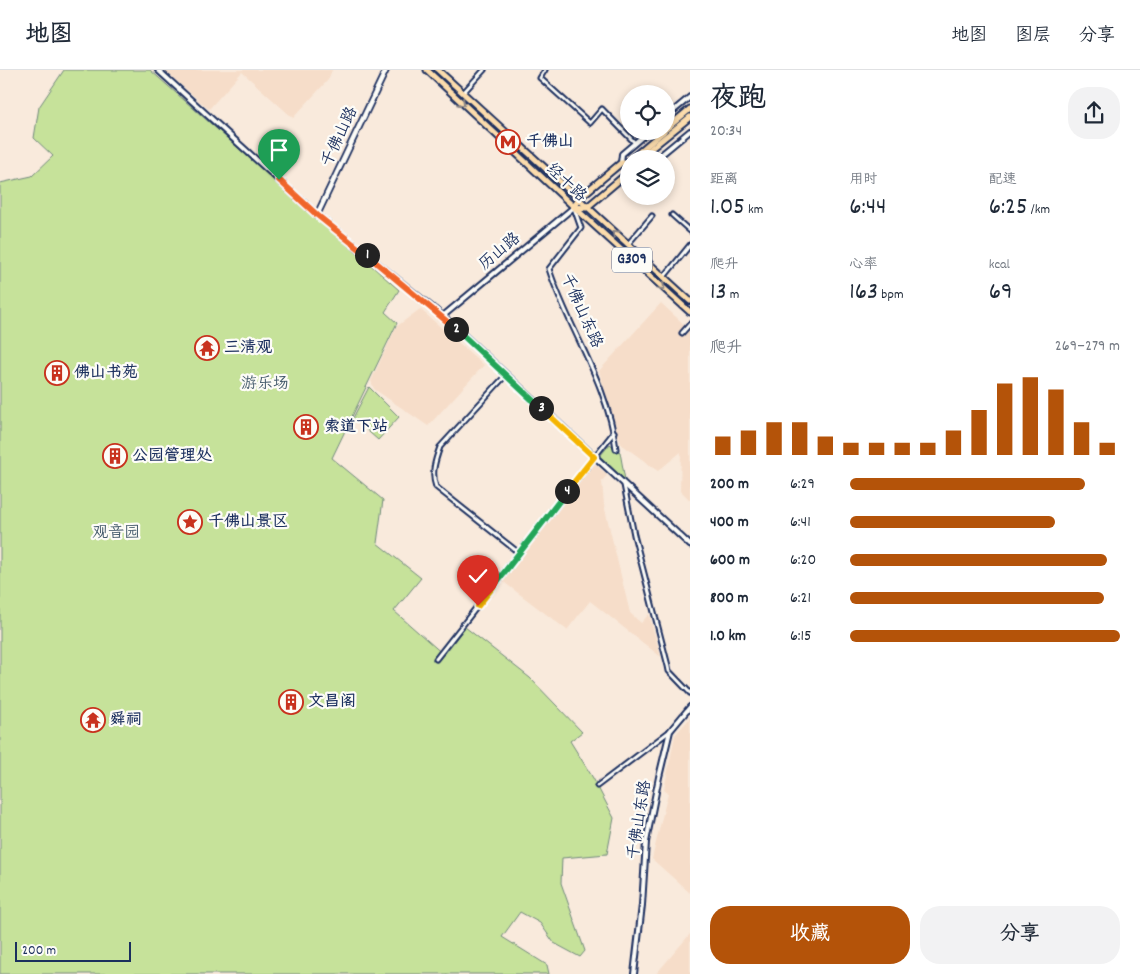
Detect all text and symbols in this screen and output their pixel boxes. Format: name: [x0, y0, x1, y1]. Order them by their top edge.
text: 地图: [25, 19, 73, 53]
text: 地图: [951, 24, 987, 49]
text: 图层: [1015, 24, 1051, 49]
text: 分享: [1079, 24, 1115, 49]
text: 夜跑: [710, 81, 766, 121]
map controls: [620, 85, 675, 205]
button: locate: [620, 85, 675, 140]
button: share: [1068, 87, 1120, 139]
one-way arrow: [457, 97, 466, 106]
street label: 千佛山路: [316, 103, 364, 171]
text: 20:34: [710, 120, 742, 143]
pin: [258, 129, 300, 180]
metro station icon: 千佛山: [495, 129, 521, 155]
place label: 千佛山: [526, 131, 574, 154]
icon: arrive: [265, 136, 293, 164]
button: layers: [620, 150, 675, 205]
street label: 经十路: [541, 158, 591, 208]
text: 距离: [710, 170, 738, 190]
text: 用时: [849, 170, 877, 190]
text: 配速: [989, 170, 1017, 190]
text: 1.05: [710, 190, 745, 226]
text: 6:44: [849, 190, 886, 226]
text: 6:25: [989, 190, 1028, 226]
text: km: [745, 200, 763, 220]
text: /km: [1028, 200, 1050, 220]
street label: 历山路: [474, 228, 526, 276]
one-way arrow: [611, 230, 620, 239]
pin: 1: [354, 242, 380, 268]
text: 1: [366, 245, 369, 265]
road number: G309: [612, 248, 652, 272]
text: 爬升: [710, 255, 738, 275]
text: 心率: [849, 255, 877, 275]
text: kcal: [989, 255, 1010, 275]
street label: 千佛山东路: [554, 270, 608, 352]
text: 13: [710, 275, 727, 311]
text: 163: [849, 275, 878, 311]
text: 69: [989, 275, 1012, 311]
one-way arrow: [656, 281, 665, 290]
text: m: [727, 285, 739, 305]
text: bpm: [878, 285, 904, 305]
pin: 2: [444, 316, 468, 342]
text: 2: [453, 319, 460, 339]
temple icon: 三清观: [194, 335, 220, 361]
text: 269–279 m: [1055, 335, 1120, 358]
place label: 三清观: [224, 337, 272, 360]
text: 爬升: [710, 337, 742, 360]
building icon: 佛山书苑: [44, 360, 70, 386]
place label: 佛山书苑: [74, 362, 138, 385]
park label: 游乐场: [241, 373, 289, 396]
pin: 3: [528, 396, 554, 420]
text: 3: [538, 398, 545, 418]
building icon: 索道下站: [293, 414, 319, 440]
place label: 索道下站: [324, 416, 388, 439]
building icon: 公园管理处: [102, 443, 128, 469]
place label: 公园管理处: [132, 445, 213, 468]
text: 200 m: [710, 473, 749, 496]
text: 6:29: [790, 473, 815, 496]
pin: 4: [554, 478, 580, 504]
text: 4: [565, 481, 570, 501]
place icon: 千佛山景区: [177, 509, 203, 535]
place label: 千佛山景区: [208, 511, 288, 534]
text: 400 m: [710, 511, 749, 534]
text: 6:41: [790, 511, 811, 534]
park label: 观音园: [92, 522, 140, 545]
text: 600 m: [710, 549, 750, 572]
text: 6:20: [790, 549, 816, 572]
pin: [457, 555, 499, 606]
icon: check: [464, 562, 492, 590]
text: 800 m: [710, 587, 749, 610]
text: 6:21: [790, 587, 811, 610]
text: 1.0 km: [710, 625, 746, 648]
text: 6:15: [790, 625, 811, 648]
building icon: 文昌阁: [278, 689, 304, 715]
place label: 文昌阁: [308, 691, 356, 714]
temple icon: 舜祠: [80, 707, 106, 733]
place label: 舜祠: [110, 709, 142, 732]
street label: 千佛山东路: [622, 779, 658, 861]
button: 收藏: [710, 906, 910, 964]
button: 分享: [920, 906, 1120, 964]
scale bar: [15, 939, 131, 962]
text: 200 m: [22, 941, 56, 961]

